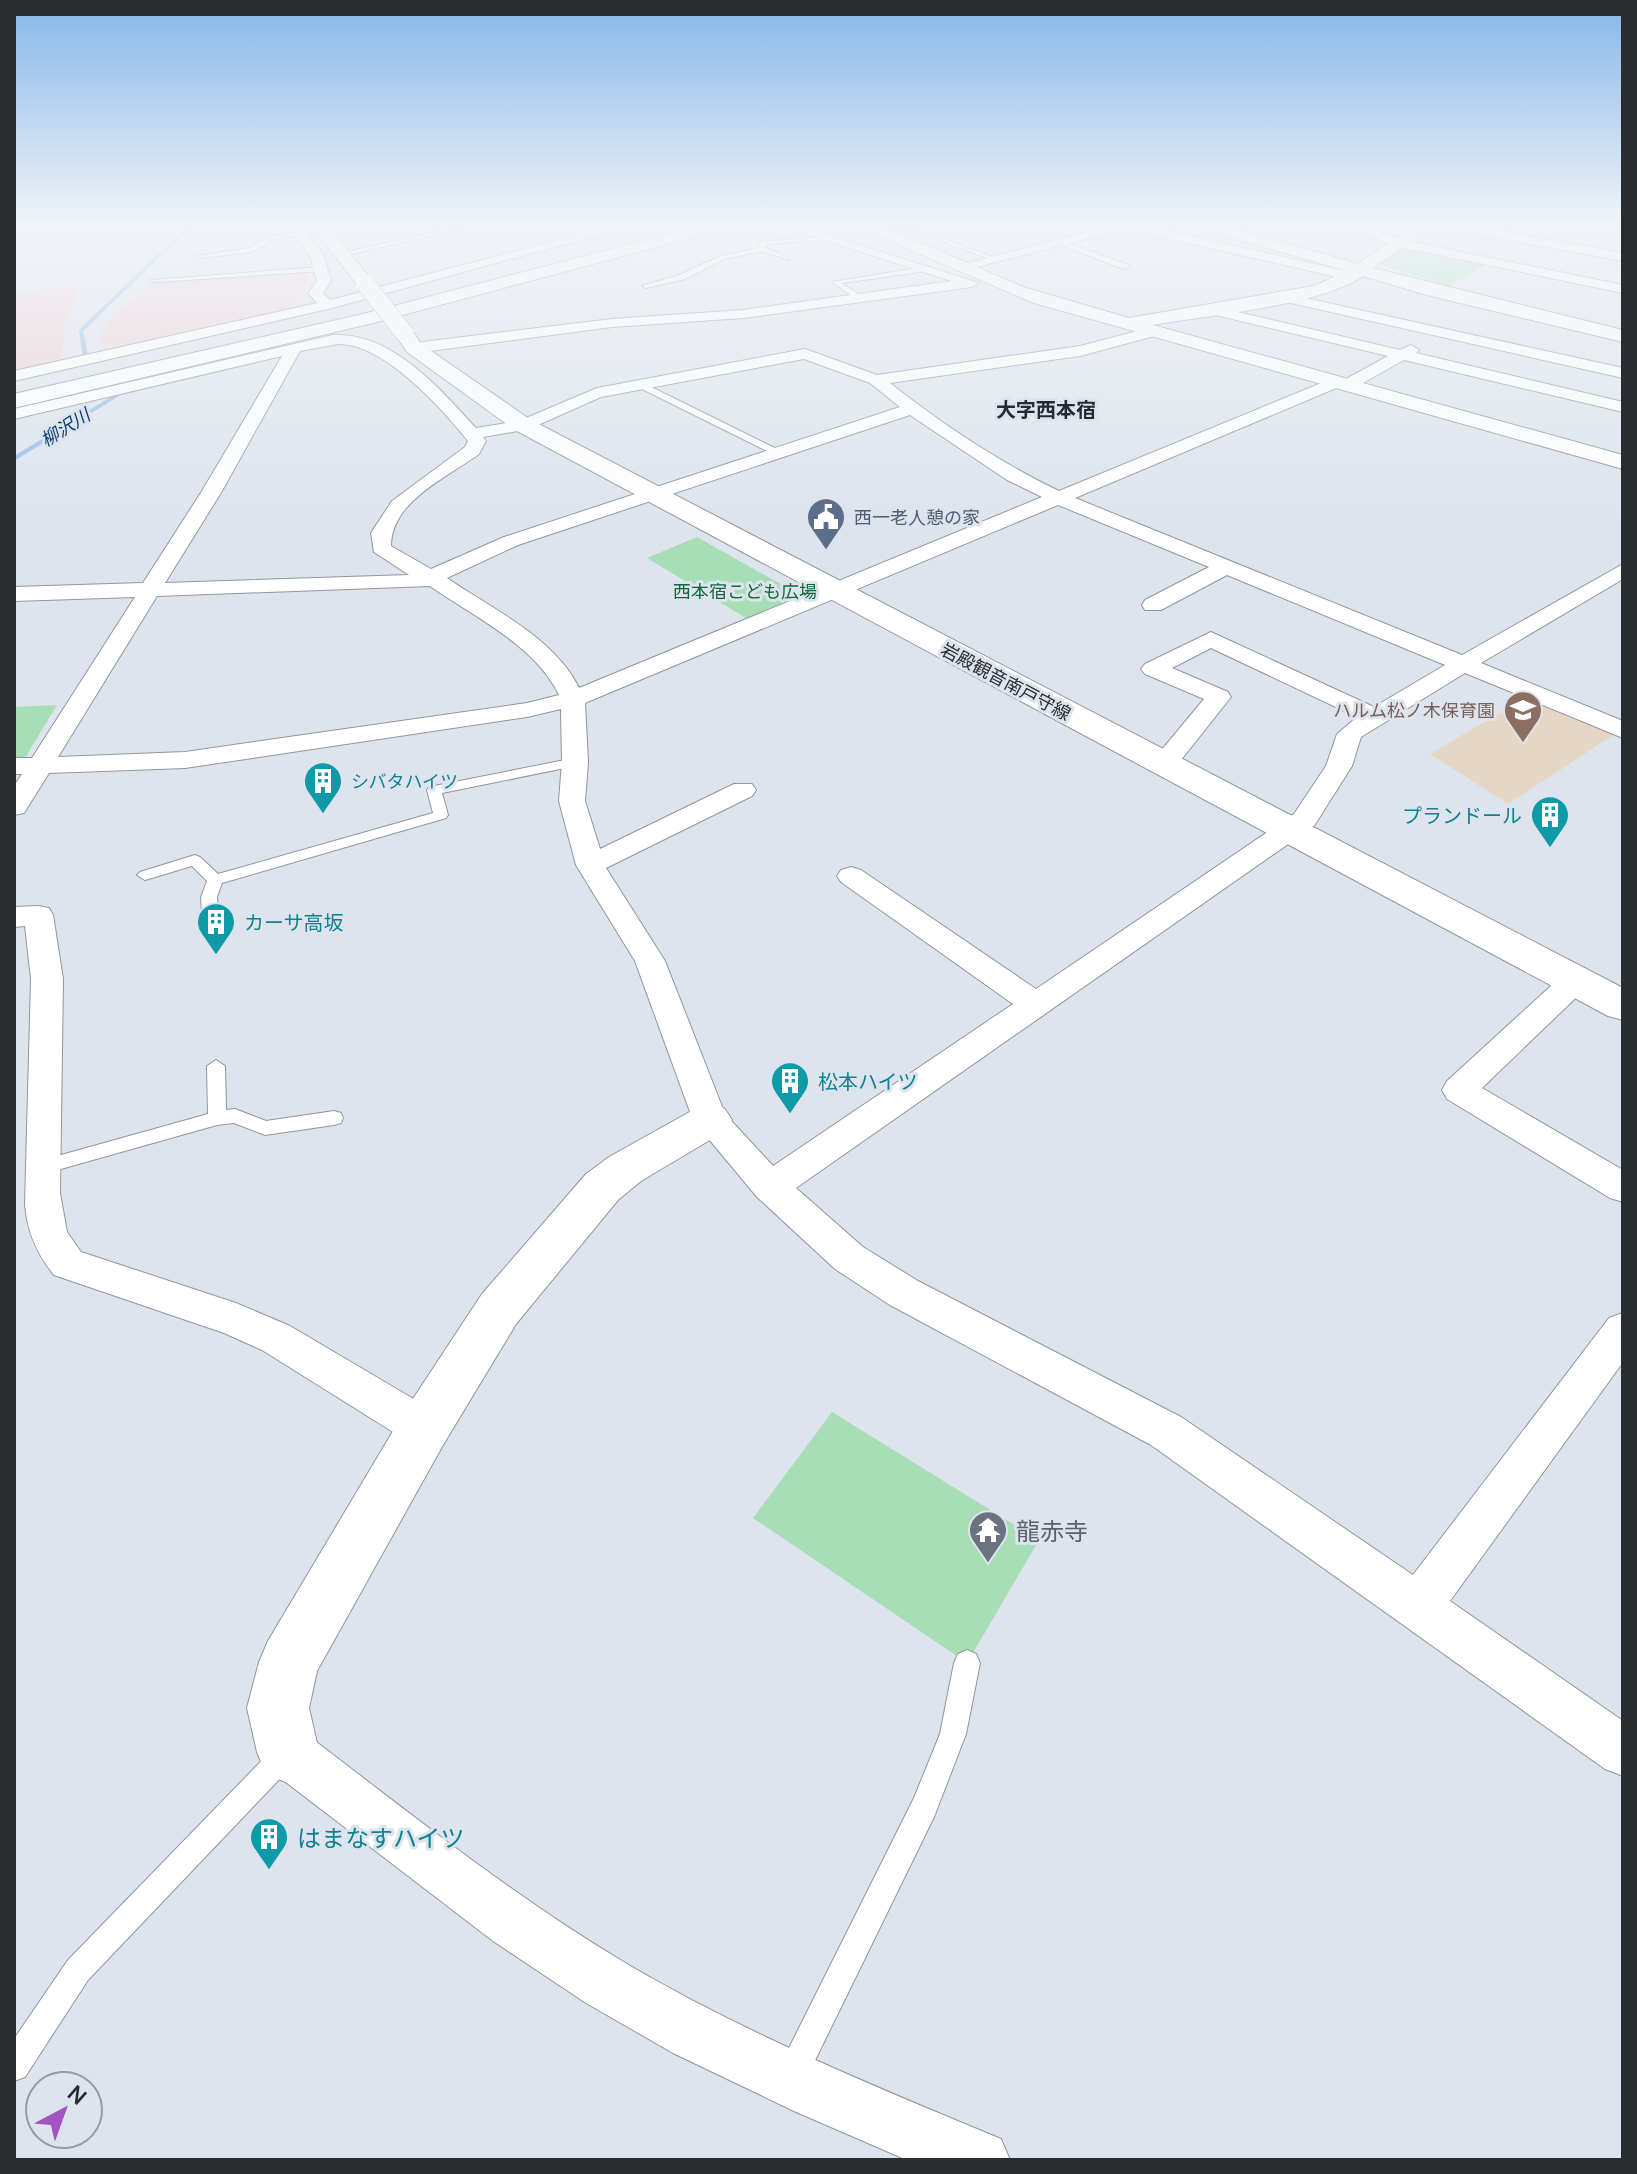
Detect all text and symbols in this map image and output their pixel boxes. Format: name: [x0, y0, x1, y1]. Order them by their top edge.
district label: 大字西本宿: [996, 396, 1096, 423]
water label: 柳沢川: [36, 401, 96, 451]
public building icon: 西一老人憩の家: [805, 496, 847, 551]
place label: 西一老人憩の家: [854, 505, 980, 529]
park label: 西本宿こども広場: [673, 579, 817, 603]
street label: 岩殿観音南戸守線: [937, 637, 1075, 725]
school or university icon: ハルム松ノ木保育園: [1502, 689, 1544, 744]
place label: ハルム松ノ木保育園: [1333, 698, 1495, 722]
building icon: シバタハイツ: [302, 760, 344, 815]
place label: シバタハイツ: [351, 769, 458, 793]
building icon: プランドール: [1529, 794, 1571, 849]
place label: プランドール: [1402, 802, 1522, 829]
building icon: カーサ高坂: [195, 901, 237, 956]
place label: カーサ高坂: [244, 909, 344, 936]
building icon: 松本ハイツ: [769, 1060, 811, 1115]
place label: 松本ハイツ: [818, 1068, 918, 1095]
temple icon: 龍赤寺: [967, 1509, 1009, 1564]
place label: 龍赤寺: [1016, 1514, 1088, 1547]
building icon: はまなすハイツ: [248, 1816, 290, 1871]
place label: はまなすハイツ: [297, 1821, 465, 1854]
north arrow: [24, 2070, 104, 2150]
text: N: [61, 2078, 93, 2111]

